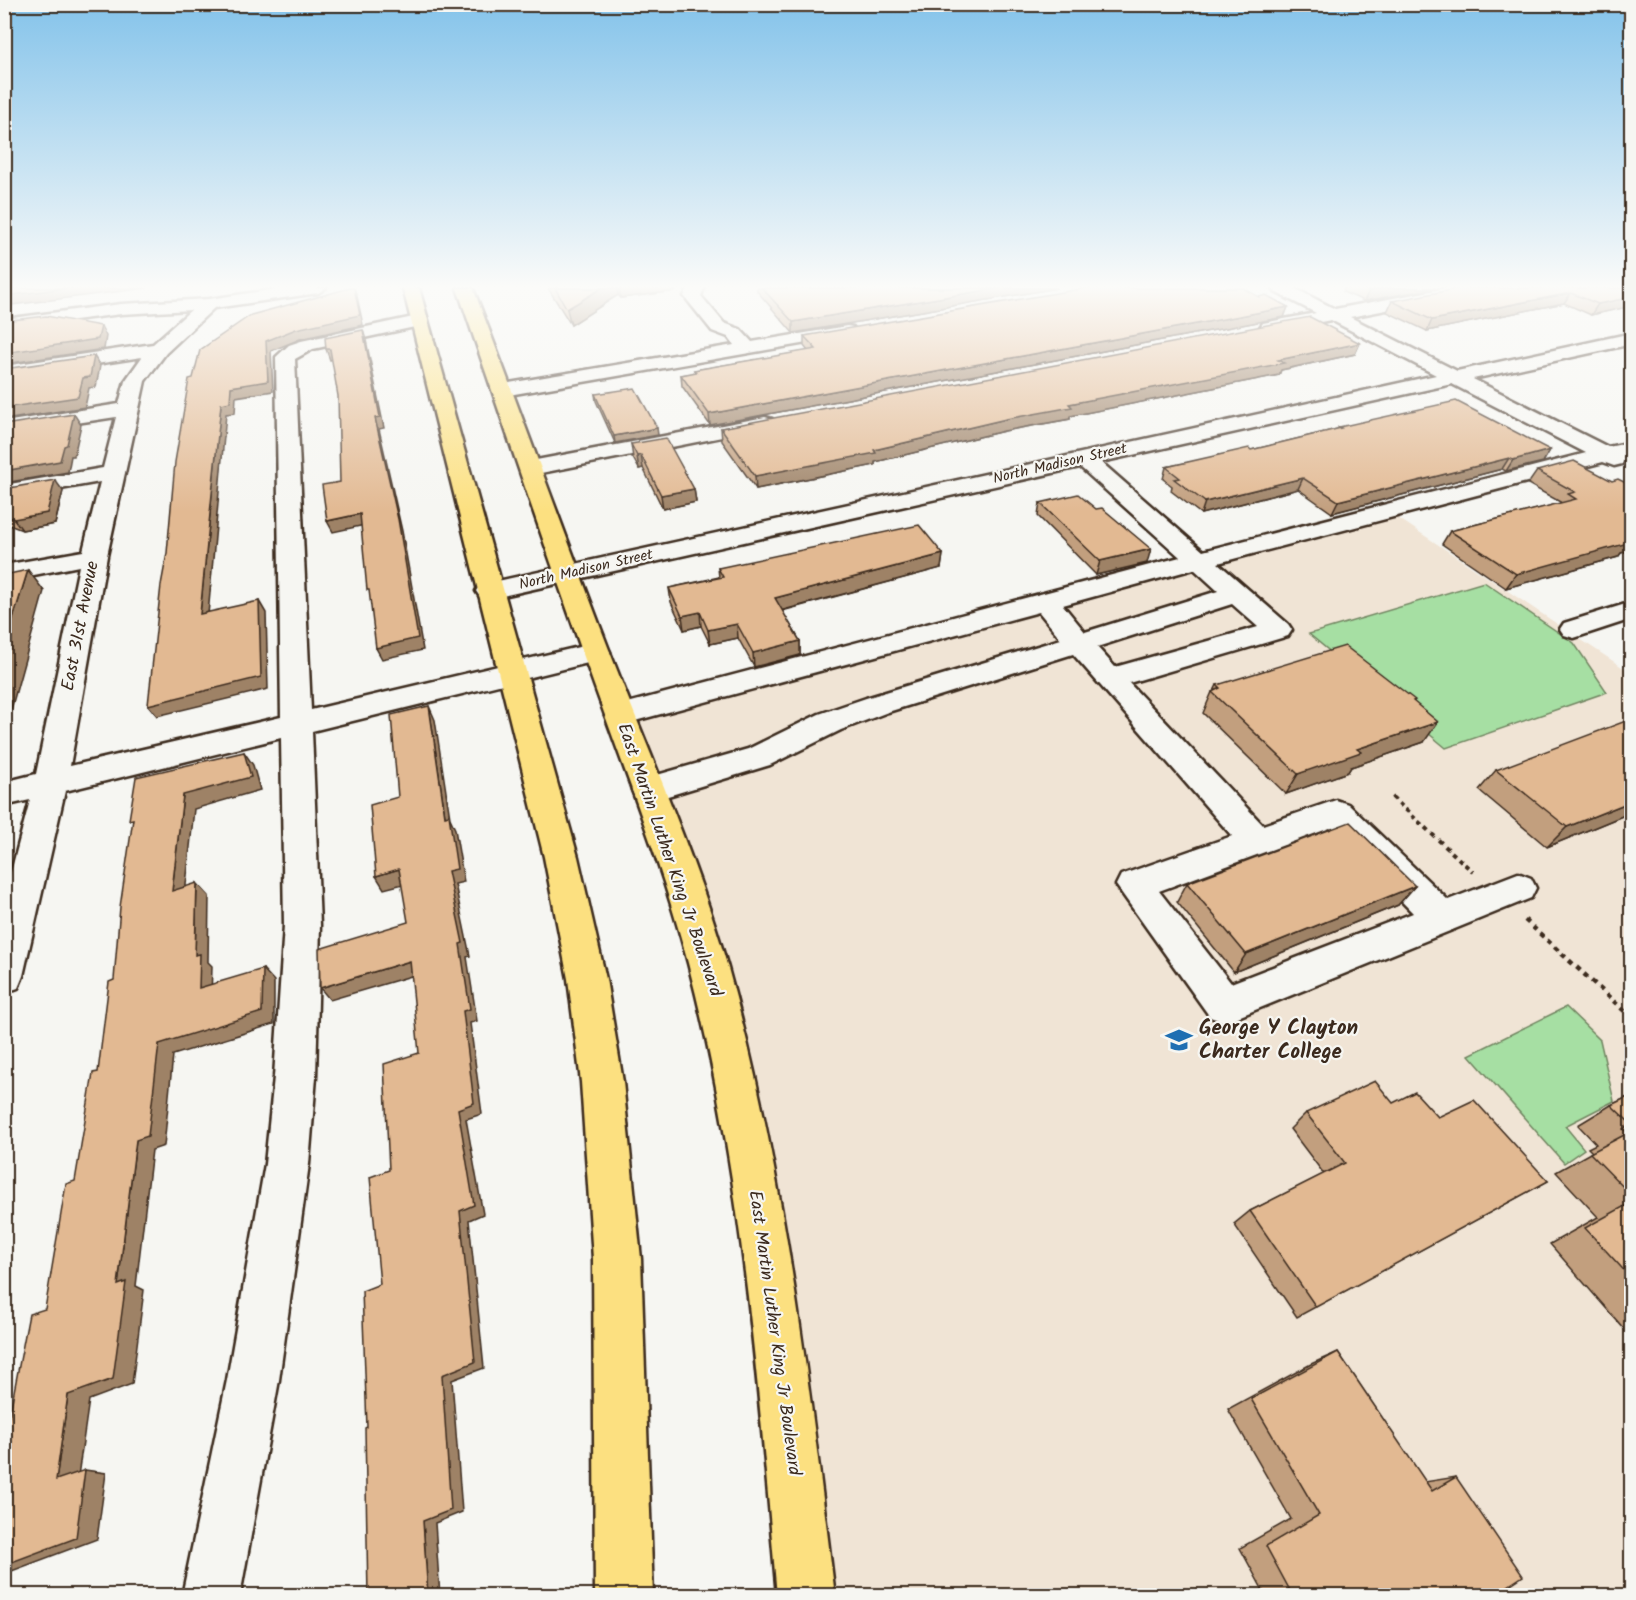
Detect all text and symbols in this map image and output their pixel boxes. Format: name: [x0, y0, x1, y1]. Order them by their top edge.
street label: North Madison Street: [991, 437, 1130, 491]
street label: North Madison Street: [517, 543, 656, 597]
street label: East 31st Avenue: [54, 559, 108, 693]
street label: East Martin Luther King Jr Boulevard: [608, 719, 730, 1002]
place label: George Y Clayton Charter College: [1199, 1012, 1358, 1069]
school or university icon: George Y Clayton Charter College: [1164, 1025, 1194, 1055]
street label: East Martin Luther King Jr Boulevard: [740, 1189, 809, 1478]

